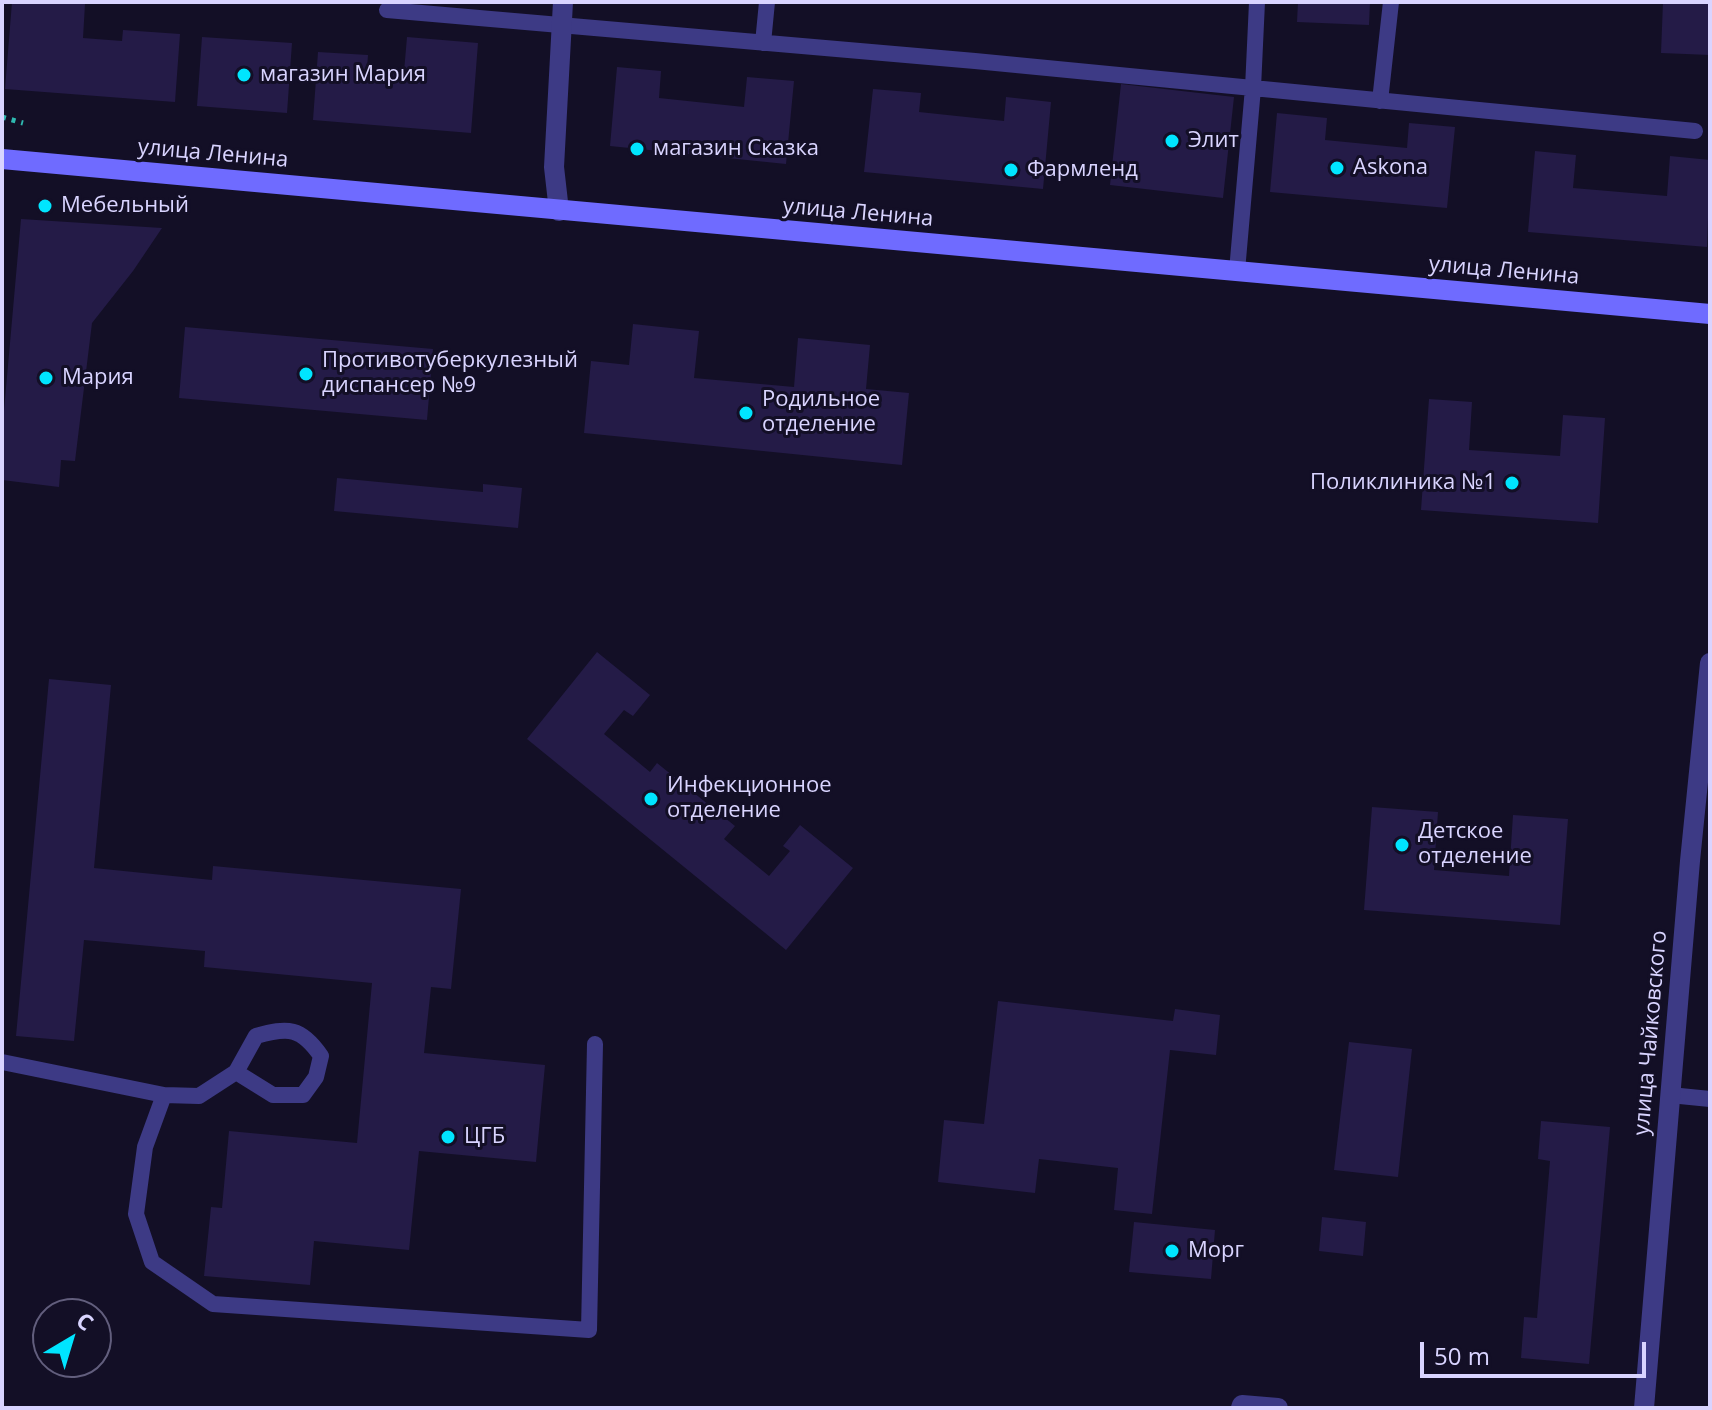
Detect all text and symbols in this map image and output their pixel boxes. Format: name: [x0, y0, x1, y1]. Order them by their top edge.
place label: магазин Мария: [260, 62, 426, 88]
marker: магазин Мария: [235, 66, 253, 84]
place label: Элит: [1188, 128, 1239, 154]
marker: Элит: [1163, 132, 1181, 150]
street label: улица Ленина: [137, 134, 289, 174]
place label: магазин Сказка: [653, 136, 819, 162]
marker: магазин Сказка: [628, 140, 646, 158]
place label: Askona: [1353, 155, 1428, 181]
place label: Фармленд: [1027, 157, 1138, 183]
marker: Askona: [1328, 159, 1346, 177]
marker: Фармленд: [1002, 161, 1020, 179]
place label: Мебельный: [61, 193, 189, 219]
street label: улица Ленина: [782, 193, 934, 233]
marker: Мебельный: [36, 197, 54, 215]
street label: улица Ленина: [1428, 251, 1580, 291]
place label: Противотуберкулезный диспансер №9: [322, 348, 578, 400]
place label: Мария: [62, 365, 134, 391]
marker: Противотуберкулезный диспансер №9: [297, 365, 315, 383]
marker: Мария: [37, 369, 55, 387]
place label: Родильное отделение: [762, 387, 880, 438]
marker: Родильное отделение: [737, 404, 755, 422]
place label: Поликлиника №1: [1310, 470, 1496, 496]
marker: Поликлиника №1: [1503, 474, 1521, 492]
place label: Инфекционное отделение: [667, 773, 832, 824]
marker: Инфекционное отделение: [642, 790, 660, 808]
place label: Детское отделение: [1418, 819, 1532, 870]
marker: Детское отделение: [1393, 836, 1411, 854]
street label: улица Чайковского: [1629, 929, 1673, 1137]
place label: ЦГБ: [464, 1124, 505, 1150]
marker: ЦГБ: [439, 1128, 457, 1146]
place label: Морг: [1188, 1238, 1244, 1264]
marker: Морг: [1163, 1242, 1181, 1260]
north arrow: [32, 1298, 112, 1378]
text: С: [71, 1305, 100, 1337]
scale bar: [1424, 1326, 1650, 1376]
text: 50 m: [1434, 1339, 1490, 1372]

